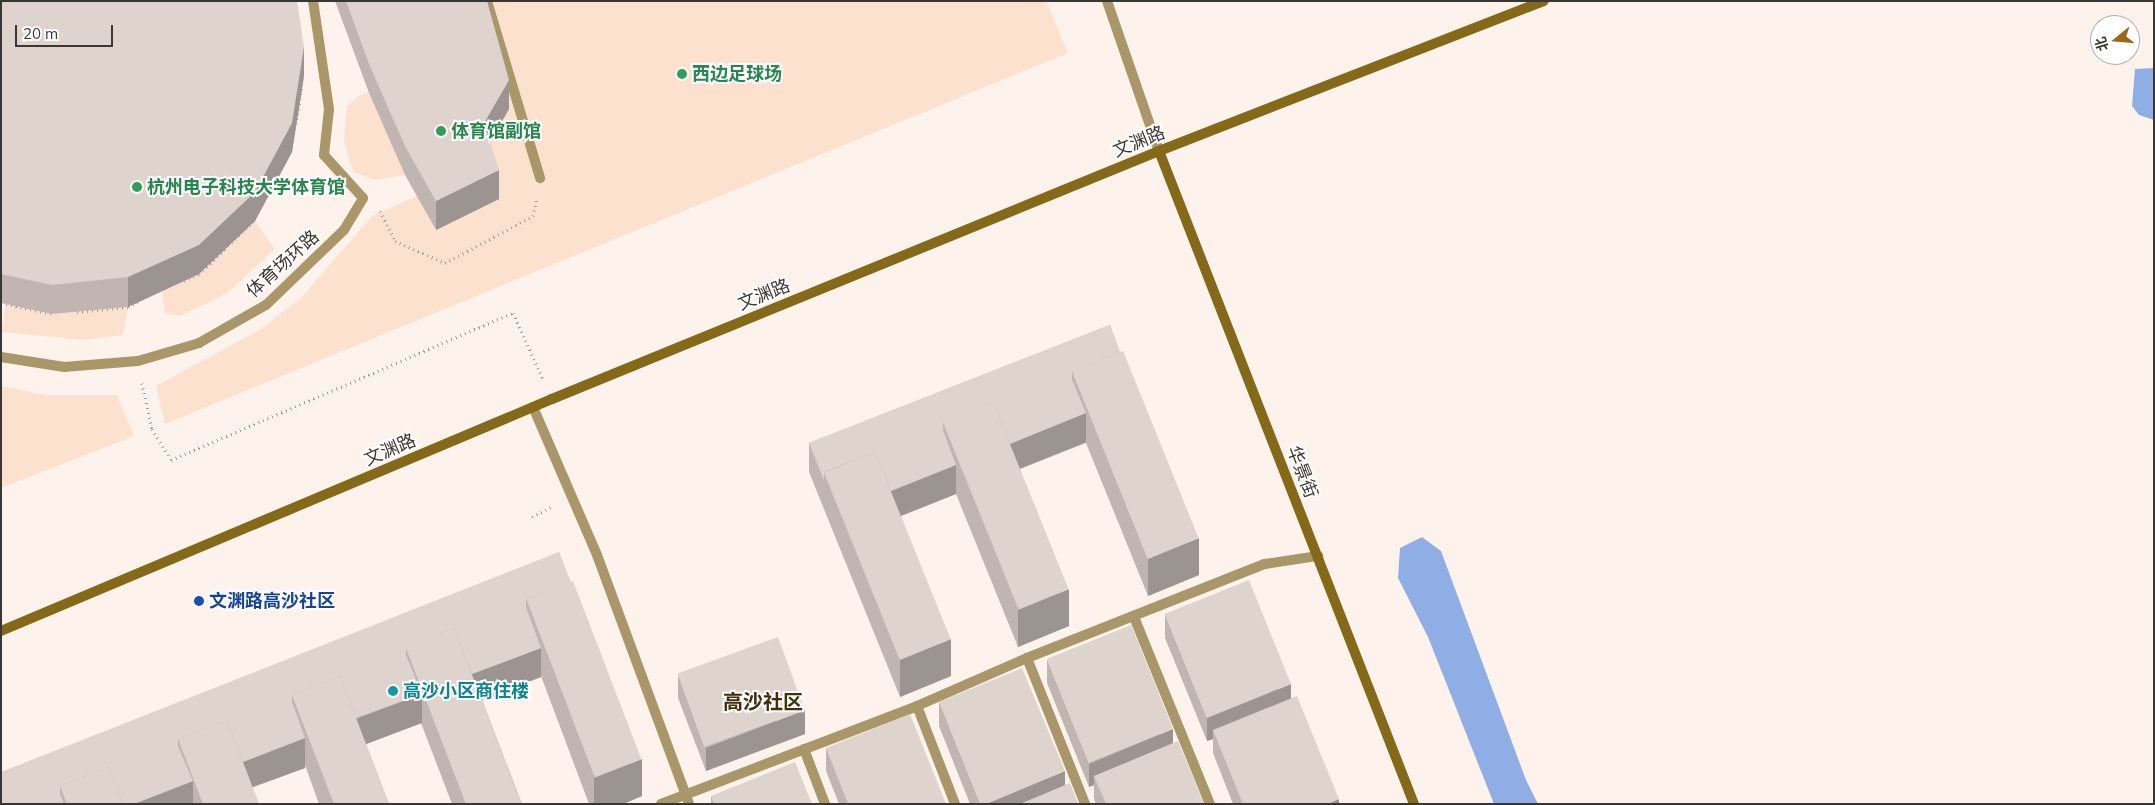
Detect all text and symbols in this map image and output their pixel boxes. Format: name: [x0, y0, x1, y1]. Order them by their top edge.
scale bar: [18, 15, 115, 47]
north arrow: [2090, 15, 2140, 65]
text: 20 m: [23, 24, 58, 43]
text: 北: [2091, 35, 2112, 53]
place label: 西边足球场: [692, 63, 782, 85]
marker: 西边足球场: [676, 68, 688, 80]
place label: 体育馆副馆: [451, 120, 541, 142]
street label: 文渊路: [1110, 122, 1168, 162]
marker: 体育馆副馆: [435, 125, 447, 137]
place label: 杭州电子科技大学体育馆: [147, 176, 345, 198]
marker: 杭州电子科技大学体育馆: [131, 181, 143, 193]
street label: 体育场环路: [242, 226, 324, 302]
street label: 文渊路: [735, 275, 793, 315]
street label: 文渊路: [361, 430, 419, 470]
street label: 华景街: [1282, 443, 1322, 501]
place label: 文渊路高沙社区: [209, 590, 335, 612]
marker: 文渊路高沙社区: [193, 595, 205, 607]
place label: 高沙小区商住楼: [403, 680, 529, 702]
marker: 高沙小区商住楼: [387, 685, 399, 697]
district label: 高沙社区: [723, 689, 803, 713]

